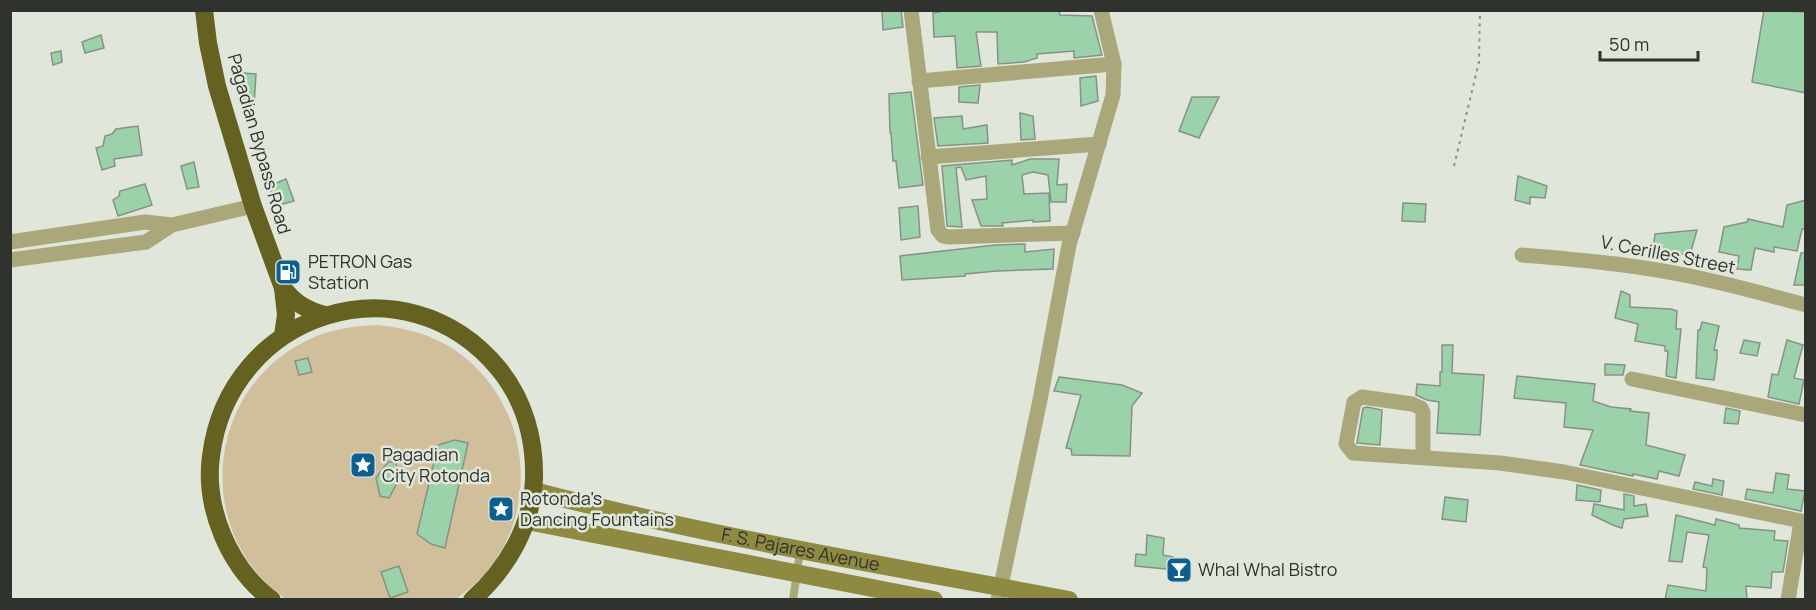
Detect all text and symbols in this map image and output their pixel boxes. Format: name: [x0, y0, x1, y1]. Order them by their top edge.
scale bar: [1600, 24, 1698, 62]
text: 50 m: [1609, 32, 1649, 56]
street label: Pagadian Bypass Road: [223, 51, 297, 237]
street label: V. Cerilles Street: [1599, 229, 1738, 279]
place label: PETRON Gas Station: [308, 249, 412, 294]
fuel station icon: PETRON Gas Station: [273, 257, 303, 287]
place label: Pagadian City Rotonda: [382, 442, 490, 487]
place icon: Pagadian City Rotonda: [348, 450, 378, 480]
place label: Rotonda's Dancing Fountains: [520, 486, 674, 531]
place icon: Rotonda's Dancing Fountains: [486, 494, 516, 524]
street label: F. S. Pajares Avenue: [720, 522, 882, 576]
bar icon: Whal Whal Bistro: [1164, 555, 1194, 585]
place label: Whal Whal Bistro: [1198, 557, 1338, 581]

